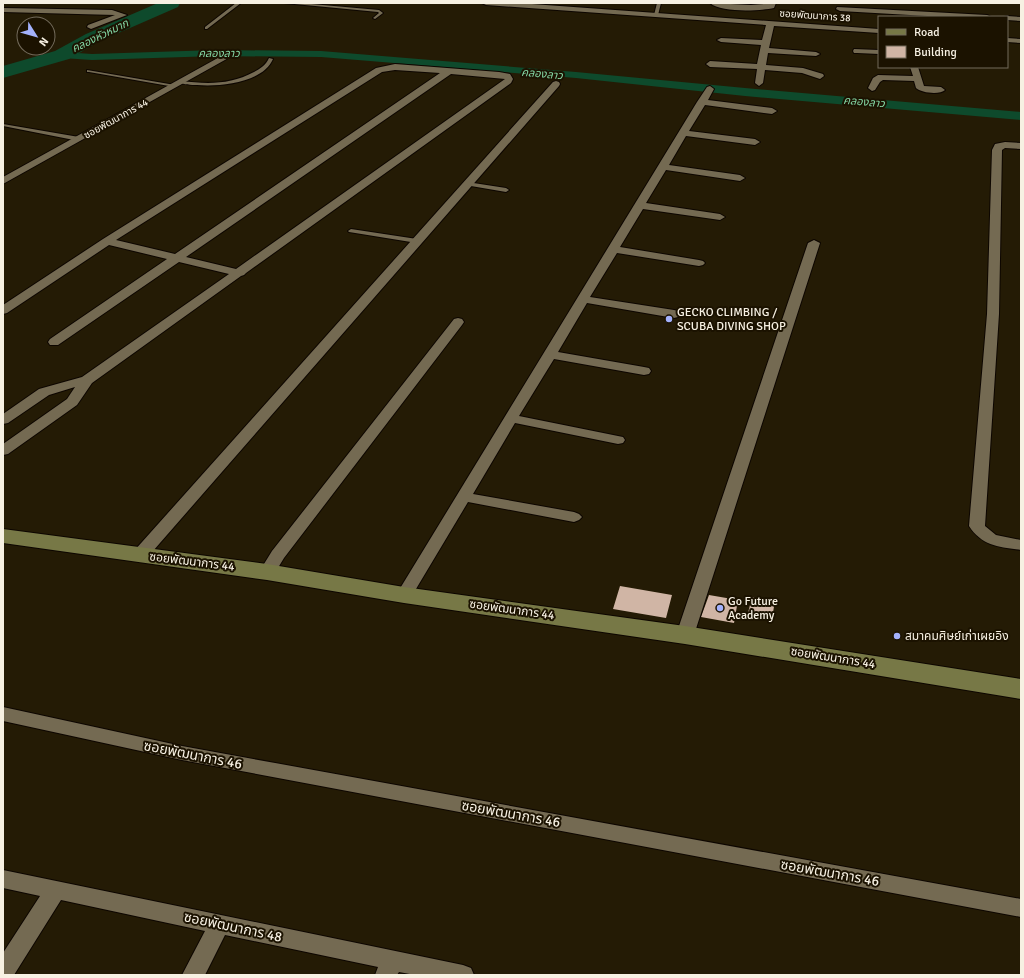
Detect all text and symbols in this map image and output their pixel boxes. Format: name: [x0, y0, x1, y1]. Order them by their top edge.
street label: ซอยพัฒนาการ 38: [779, 8, 851, 24]
north arrow: [16, 16, 56, 56]
legend: [878, 16, 1008, 68]
water label: คลองหัวหมาก: [70, 17, 131, 55]
text: Road: [914, 25, 940, 40]
text: N: [36, 35, 51, 49]
text: Building: [914, 45, 957, 60]
water label: คลองลาว: [198, 47, 240, 60]
water label: คลองลาว: [521, 66, 564, 82]
water label: คลองลาว: [843, 94, 886, 110]
street label: ซอยพัฒนาการ 44: [82, 96, 151, 142]
place label: GECKO CLIMBING / SCUBA DIVING SHOP: [677, 305, 786, 334]
marker: GECKO CLIMBING / SCUBA DIVING SHOP: [664, 314, 674, 324]
street label: ซอยพัฒนาการ 44: [149, 549, 236, 575]
place label: Go Future Academy: [728, 594, 778, 623]
street label: ซอยพัฒนาการ 44: [469, 597, 556, 623]
marker: Go Future Academy: [715, 603, 725, 613]
place label: สมาคมศิษย์เก่าเผยอิง: [905, 629, 1009, 644]
marker: สมาคมศิษย์เก่าเผยอิง: [892, 631, 902, 641]
street label: ซอยพัฒนาการ 44: [790, 644, 877, 672]
street label: ซอยพัฒนาการ 46: [142, 737, 244, 773]
street label: ซอยพัฒนาการ 46: [460, 797, 562, 831]
street label: ซอยพัฒนาการ 46: [779, 856, 881, 890]
street label: ซอยพัฒนาการ 48: [182, 908, 284, 946]

